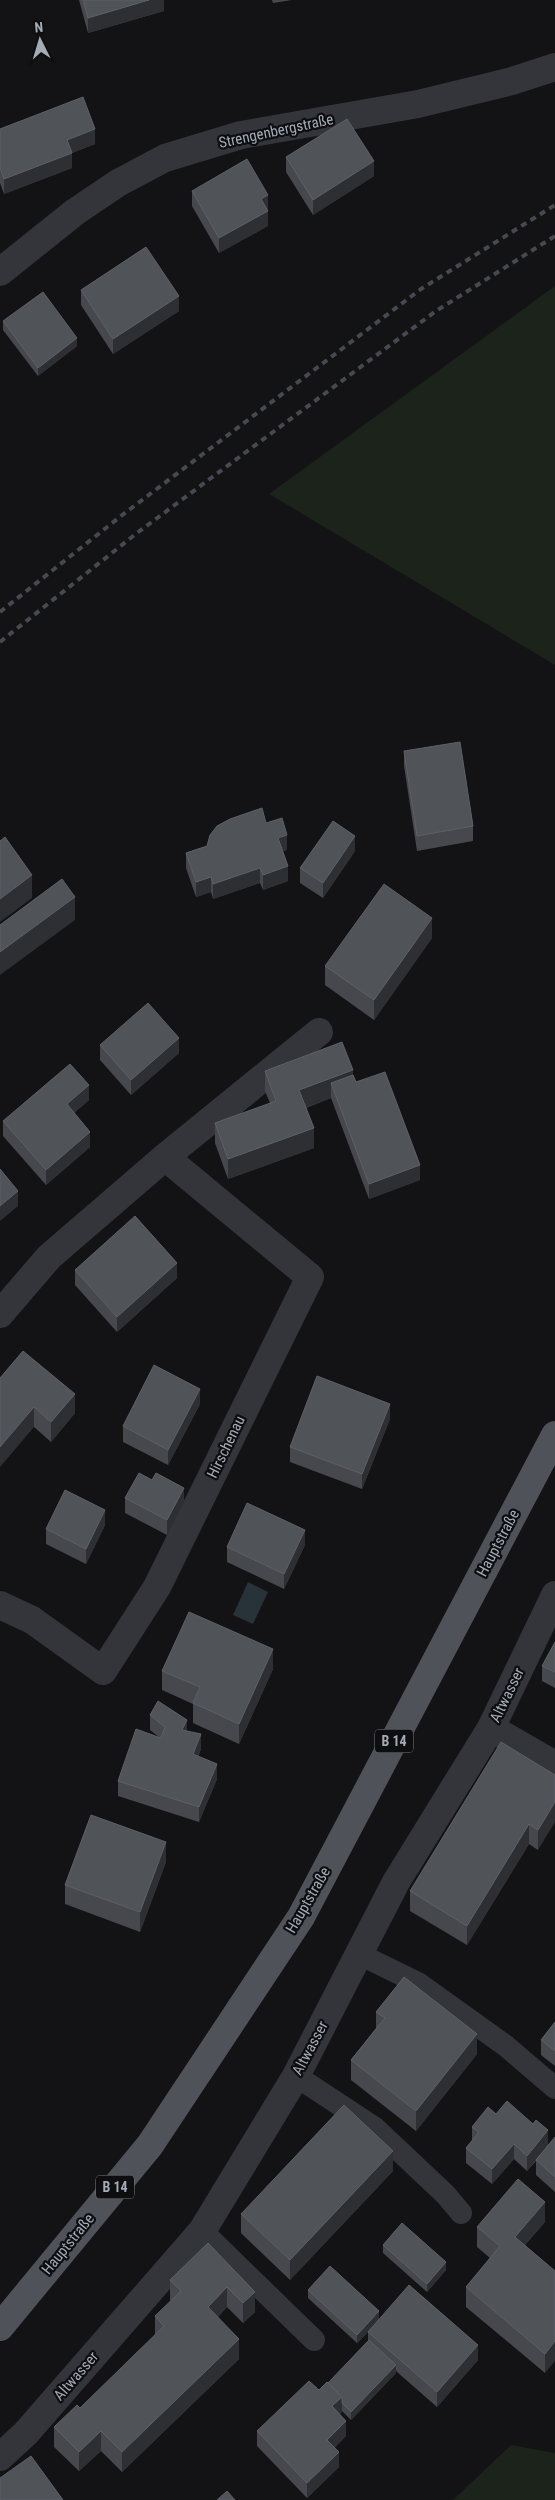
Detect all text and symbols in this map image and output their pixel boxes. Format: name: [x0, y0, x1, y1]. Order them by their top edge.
north arrow: [15, 15, 65, 65]
text: N: [34, 19, 44, 35]
street label: Strengenbergstraße: [217, 110, 335, 152]
street label: Hirschenau: [203, 1413, 249, 1481]
street label: Hauptstraße: [473, 1506, 523, 1580]
street label: Altwasser: [486, 1664, 528, 1725]
road number: B 14: [375, 1730, 413, 1752]
street label: Hauptstraße: [282, 1864, 334, 1936]
street label: Altwasser: [288, 2017, 332, 2078]
road number: B 14: [96, 2176, 134, 2198]
street label: Hauptstraße: [38, 2210, 98, 2278]
street label: Altwasser: [50, 2348, 102, 2404]

